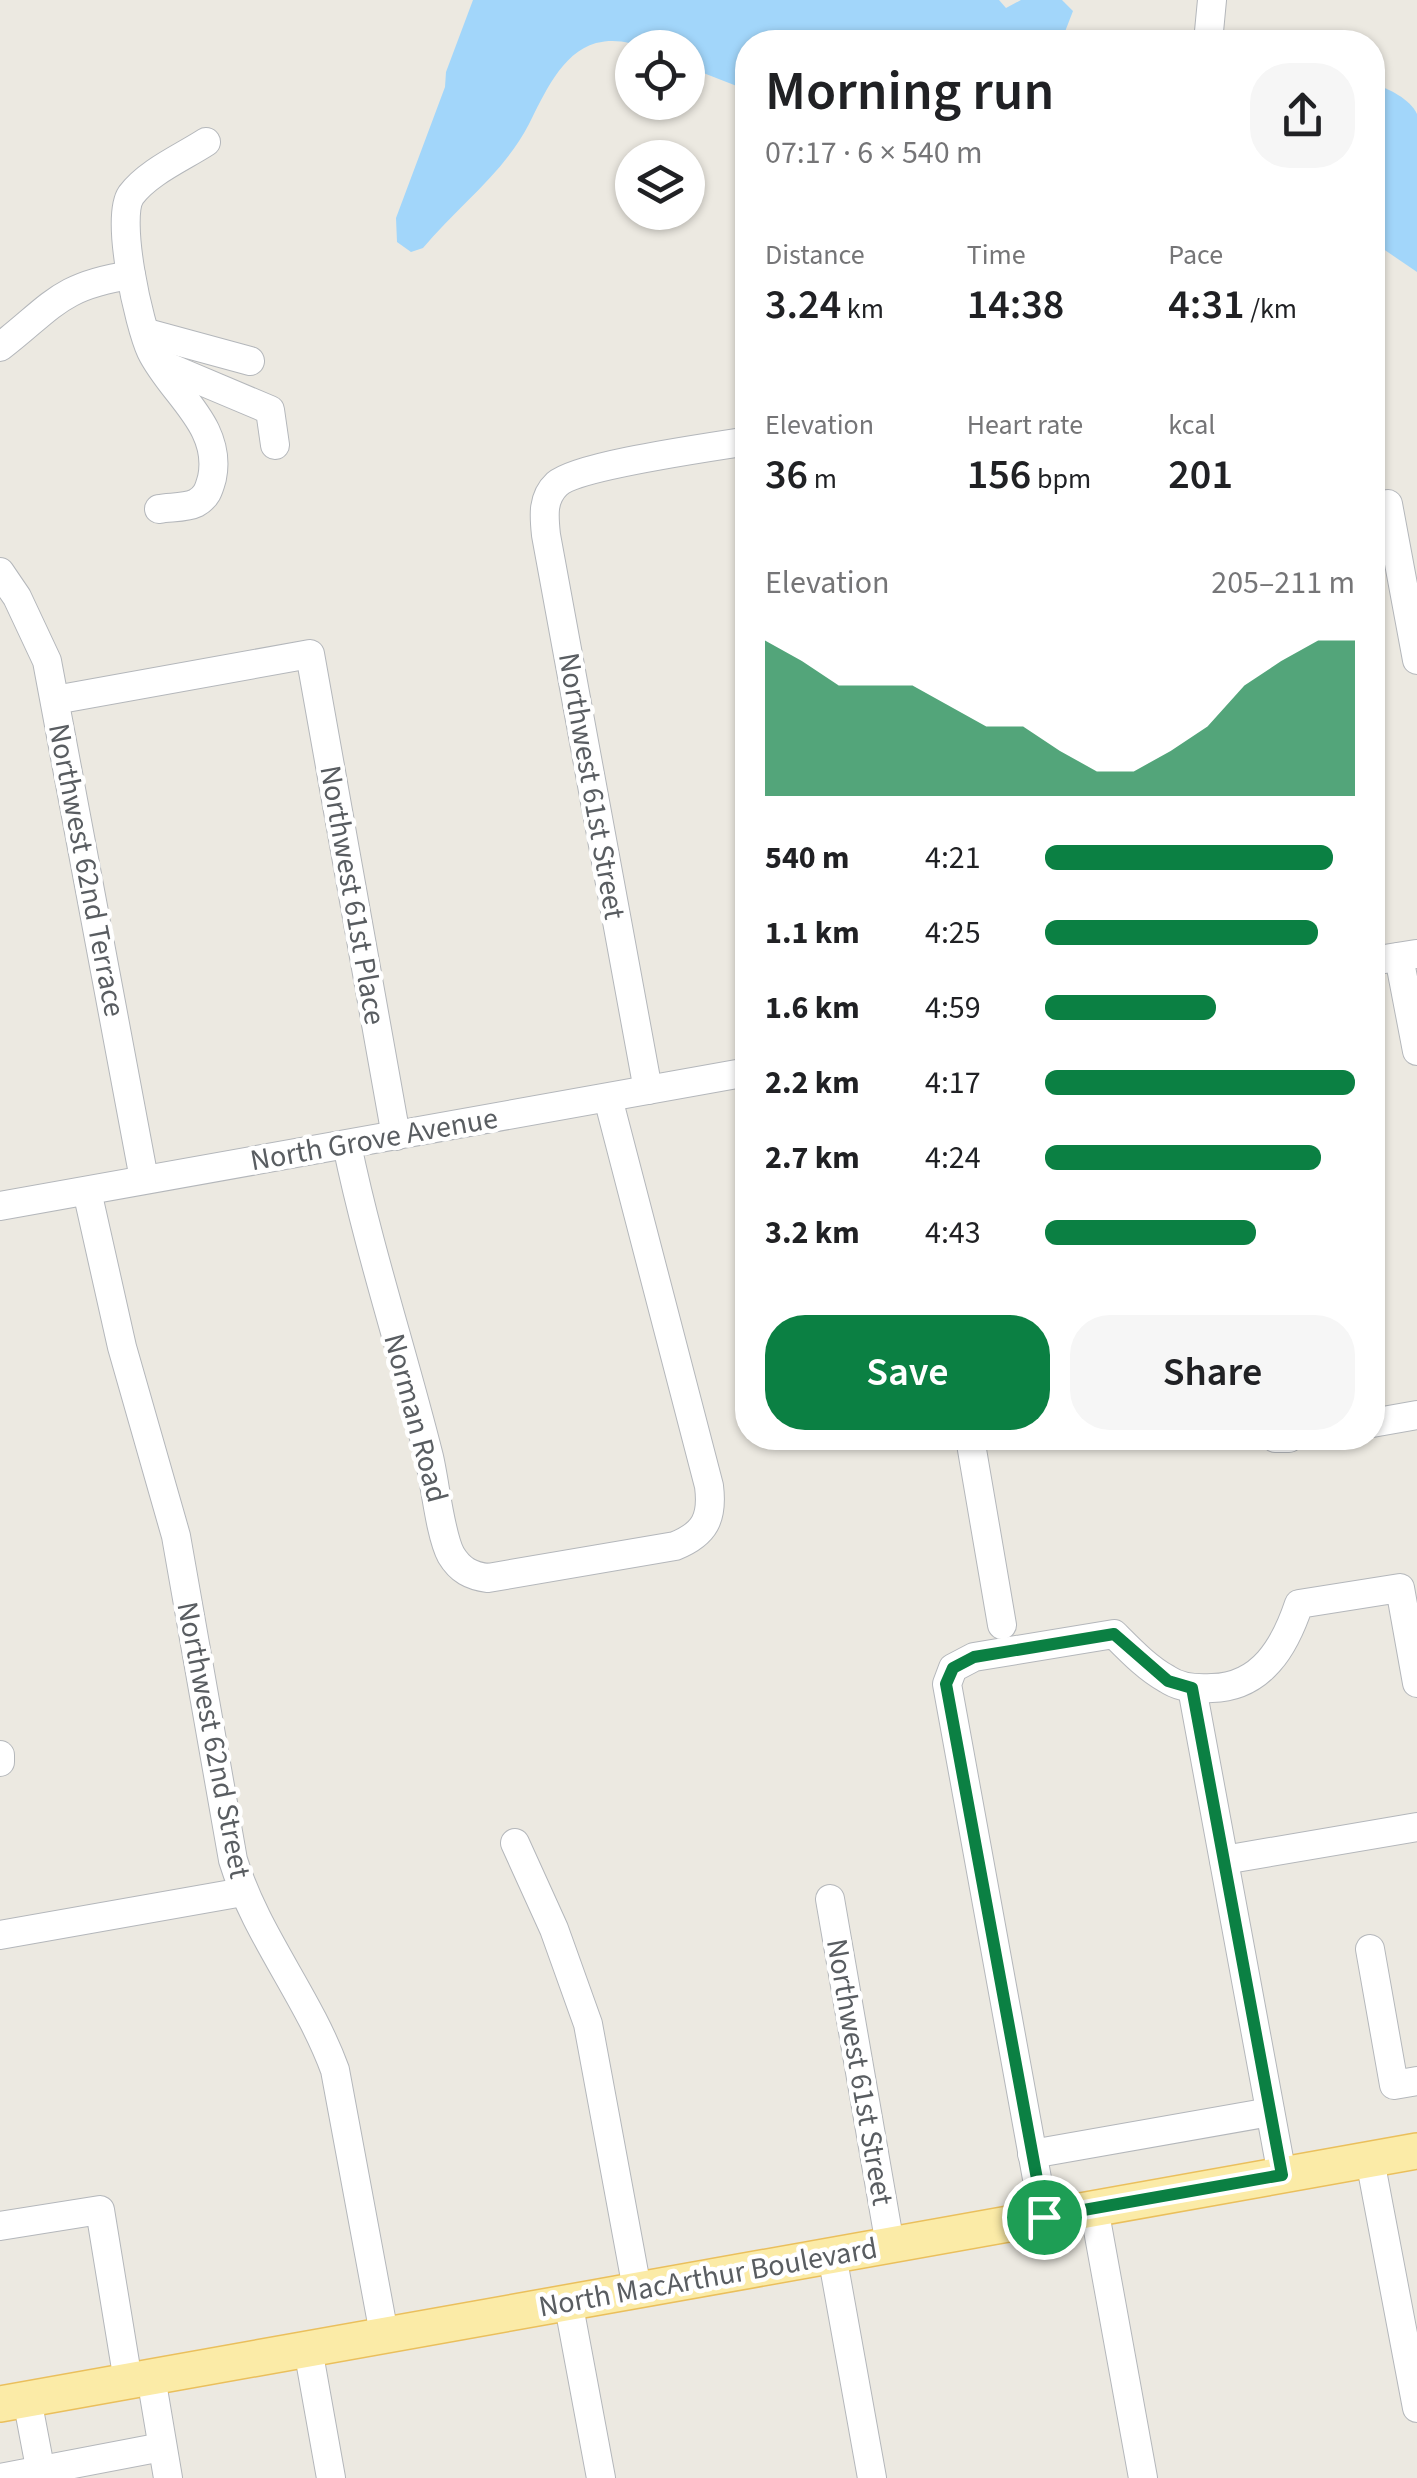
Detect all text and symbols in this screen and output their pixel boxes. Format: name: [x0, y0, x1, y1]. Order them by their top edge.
map controls: [615, 30, 705, 230]
button: locate: [615, 30, 705, 120]
text: Morning run: [765, 53, 1054, 131]
button: share: [1250, 63, 1355, 168]
text: 07:17 · 6 × 540 m: [765, 130, 983, 176]
button: layers: [615, 140, 705, 230]
text: Distance: [765, 235, 865, 275]
text: Time: [967, 235, 1026, 275]
text: Pace: [1168, 235, 1223, 275]
text: 3.24: [765, 275, 841, 335]
text: 14:38: [967, 275, 1064, 335]
text: 4:31: [1168, 275, 1245, 335]
text: km: [841, 289, 884, 329]
text: /km: [1245, 289, 1297, 329]
text: Elevation: [765, 405, 874, 445]
text: Heart rate: [967, 405, 1083, 445]
text: kcal: [1168, 405, 1215, 445]
text: 36: [765, 445, 808, 505]
text: 156: [967, 445, 1031, 505]
text: 201: [1168, 445, 1233, 505]
text: m: [808, 459, 837, 499]
text: bpm: [1031, 459, 1091, 499]
text: Elevation: [765, 560, 890, 606]
text: 205–211 m: [1211, 560, 1355, 606]
street label: Northwest 61st Street: [547, 649, 636, 923]
street label: Northwest 62nd Terrace: [37, 720, 136, 1020]
street label: Northwest 61st Place: [309, 762, 396, 1028]
text: 540 m: [765, 835, 850, 881]
text: 4:21: [925, 835, 981, 881]
text: 1.1 km: [765, 910, 860, 956]
text: 4:25: [925, 910, 981, 956]
text: 1.6 km: [765, 985, 860, 1031]
text: 4:59: [925, 985, 981, 1031]
text: 2.2 km: [765, 1060, 860, 1106]
text: 4:17: [925, 1060, 981, 1106]
street label: North Grove Avenue: [247, 1097, 501, 1182]
text: 2.7 km: [765, 1135, 860, 1181]
text: 4:24: [925, 1135, 981, 1181]
text: 3.2 km: [765, 1210, 860, 1256]
text: 4:43: [925, 1210, 981, 1256]
button: Save: [765, 1315, 1050, 1430]
button: Share: [1070, 1315, 1355, 1430]
street label: Norman Road: [372, 1329, 459, 1507]
street label: Northwest 62nd Street: [166, 1598, 261, 1882]
street label: Northwest 61st Street: [815, 1935, 904, 2209]
pin: [1002, 2175, 1087, 2260]
icon: arrive: [1017, 2190, 1072, 2245]
street label: North MacArthur Boulevard: [535, 2227, 881, 2328]

